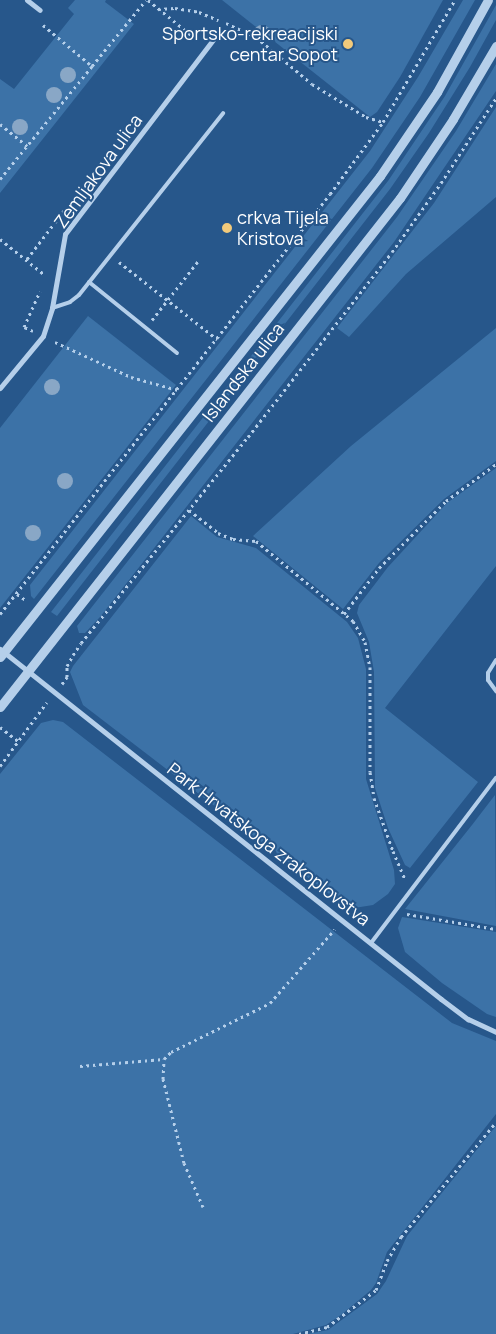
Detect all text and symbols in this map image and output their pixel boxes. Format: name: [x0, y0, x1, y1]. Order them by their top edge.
place label: Sportsko-rekreacijski centar Sopot: [162, 23, 338, 66]
marker: Sportsko-rekreacijski centar Sopot: [342, 38, 354, 50]
street label: Zemljakova ulica: [49, 110, 147, 232]
place label: crkva Tijela Kristova: [237, 207, 329, 250]
marker: crkva Tijela Kristova: [221, 222, 233, 234]
street label: Islandska ulica: [198, 318, 288, 426]
street label: Park Hrvatskoga zrakoplovstva: [163, 758, 375, 930]

